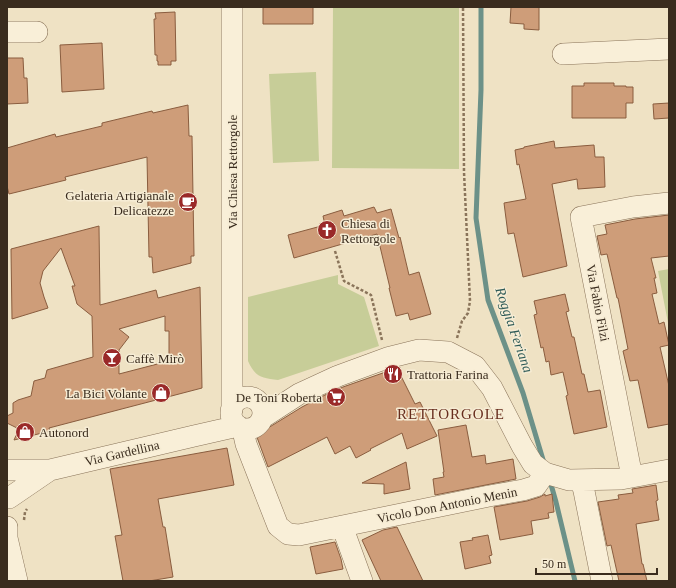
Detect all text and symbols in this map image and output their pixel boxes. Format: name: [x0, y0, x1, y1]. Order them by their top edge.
street label: Via Chiesa Rettorgole: [225, 115, 240, 229]
place label: Gelateria Artigianale Delicatezze: [65, 188, 174, 218]
cafe icon: Gelateria Artigianale Delicatezze: [177, 191, 199, 213]
place label: Chiesa di Rettorgole: [341, 216, 396, 246]
church icon: Chiesa di Rettorgole: [316, 219, 338, 241]
street label: Via Fabio Filzi: [583, 263, 613, 343]
water label: Roggia Feriana: [492, 285, 536, 375]
bar icon: Caffè Mirò: [101, 347, 123, 369]
place label: Caffè Mirò: [126, 351, 184, 366]
restaurant icon: Trattoria Farina: [382, 363, 404, 385]
place label: Trattoria Farina: [407, 367, 489, 382]
shop icon: La Bici Volante: [150, 382, 172, 404]
place label: La Bici Volante: [66, 386, 147, 401]
supermarket icon: De Toni Roberta: [325, 386, 347, 408]
place label: De Toni Roberta: [236, 390, 322, 405]
district label: RETTORGOLE: [397, 406, 505, 422]
shop icon: Autonord: [14, 421, 36, 443]
place label: Autonord: [39, 425, 89, 440]
street label: Via Gardellina: [83, 437, 161, 469]
street label: Vicolo Don Antonio Menin: [376, 484, 519, 526]
scale bar: [536, 550, 657, 576]
text: 50 m: [542, 557, 567, 571]

